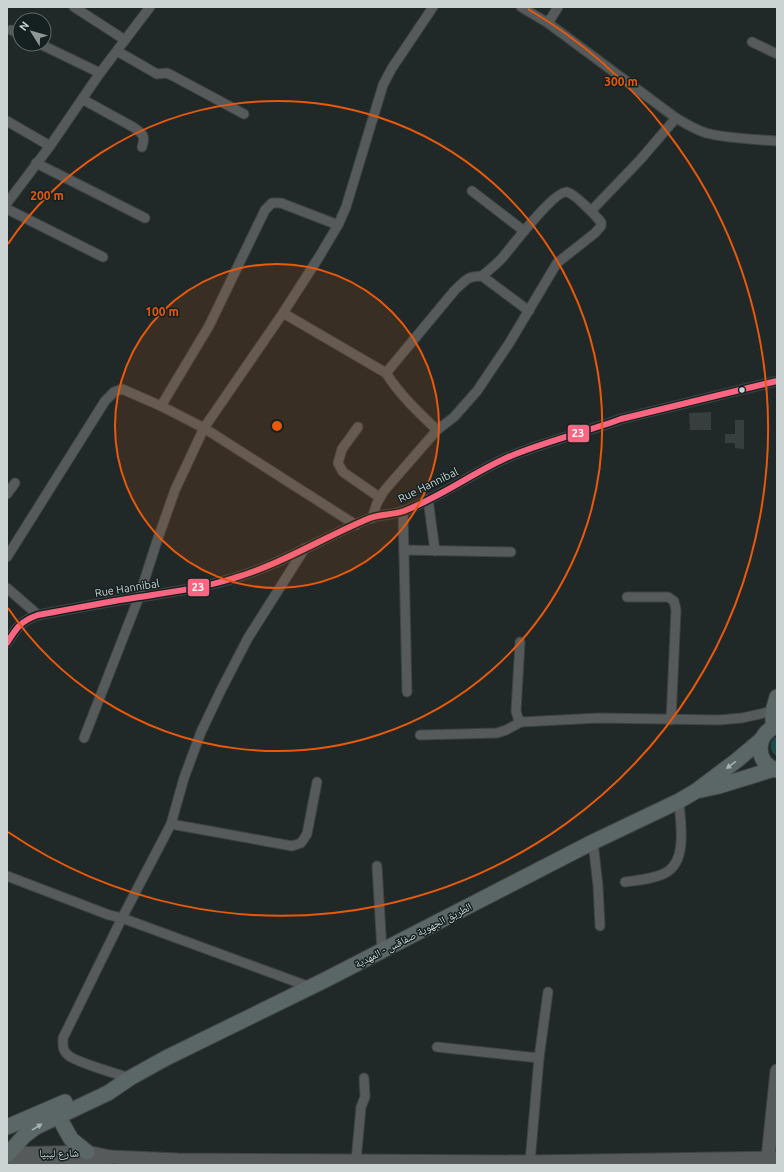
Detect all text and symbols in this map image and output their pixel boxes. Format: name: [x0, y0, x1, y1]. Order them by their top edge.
north arrow: [12, 12, 52, 52]
text: N: [17, 19, 31, 33]
text: 300 m: [604, 75, 638, 88]
text: 200 m: [30, 189, 64, 202]
text: 100 m: [145, 305, 179, 318]
unlabelled marker: [737, 385, 747, 395]
centre of rings: [270, 419, 284, 433]
line badge: 23: [567, 424, 590, 443]
text: 23: [572, 427, 584, 439]
street label: Rue Hannibal: [396, 465, 460, 505]
street label: Rue Hannibal: [94, 577, 160, 599]
line badge: 23: [187, 578, 210, 597]
text: 23: [192, 581, 204, 593]
one-way arrow: [726, 760, 737, 769]
street label: الطريق الجهوية صفاقس - المهدية: [352, 900, 474, 971]
one-way arrow: [31, 1124, 42, 1131]
street label: شارع ليبيا: [39, 1147, 79, 1160]

